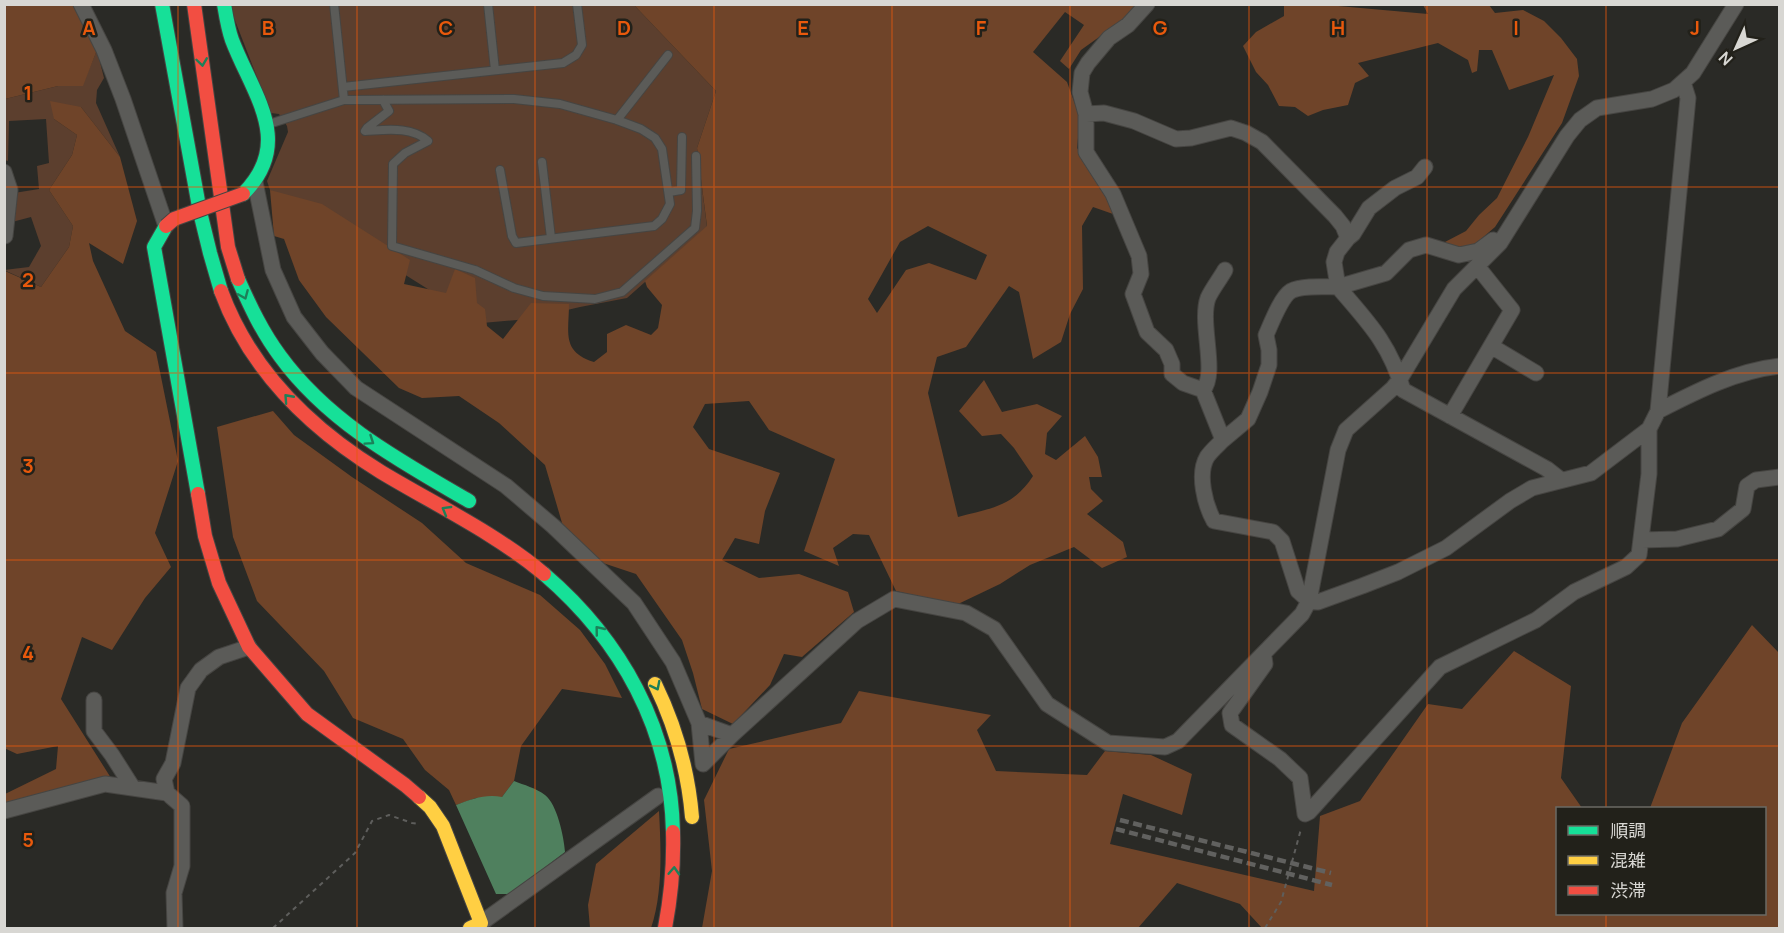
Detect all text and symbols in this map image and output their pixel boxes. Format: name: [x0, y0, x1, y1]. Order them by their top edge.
text: A: [82, 14, 96, 41]
text: B: [262, 14, 275, 41]
text: C: [439, 14, 453, 41]
text: D: [617, 14, 631, 41]
text: E: [797, 14, 809, 41]
text: F: [976, 14, 987, 41]
text: G: [1153, 14, 1168, 41]
text: H: [1331, 14, 1345, 41]
text: I: [1513, 14, 1519, 41]
text: J: [1690, 14, 1700, 41]
north arrow: [1706, 18, 1766, 78]
text: N: [1714, 47, 1737, 70]
one-way arrow: [195, 58, 208, 67]
text: 1: [24, 79, 32, 106]
text: 2: [22, 266, 34, 293]
one-way arrow: [237, 288, 249, 299]
one-way arrow: [284, 394, 295, 405]
one-way arrow: [363, 433, 374, 444]
text: 3: [22, 452, 34, 479]
one-way arrow: [442, 506, 453, 518]
one-way arrow: [595, 626, 606, 637]
text: 4: [22, 639, 34, 666]
one-way arrow: [649, 679, 661, 690]
legend: [1556, 807, 1766, 915]
text: 順調: [1610, 818, 1646, 842]
text: 5: [22, 826, 34, 853]
text: 混雑: [1610, 848, 1646, 872]
one-way arrow: [667, 866, 680, 875]
text: 渋滞: [1610, 878, 1646, 902]

